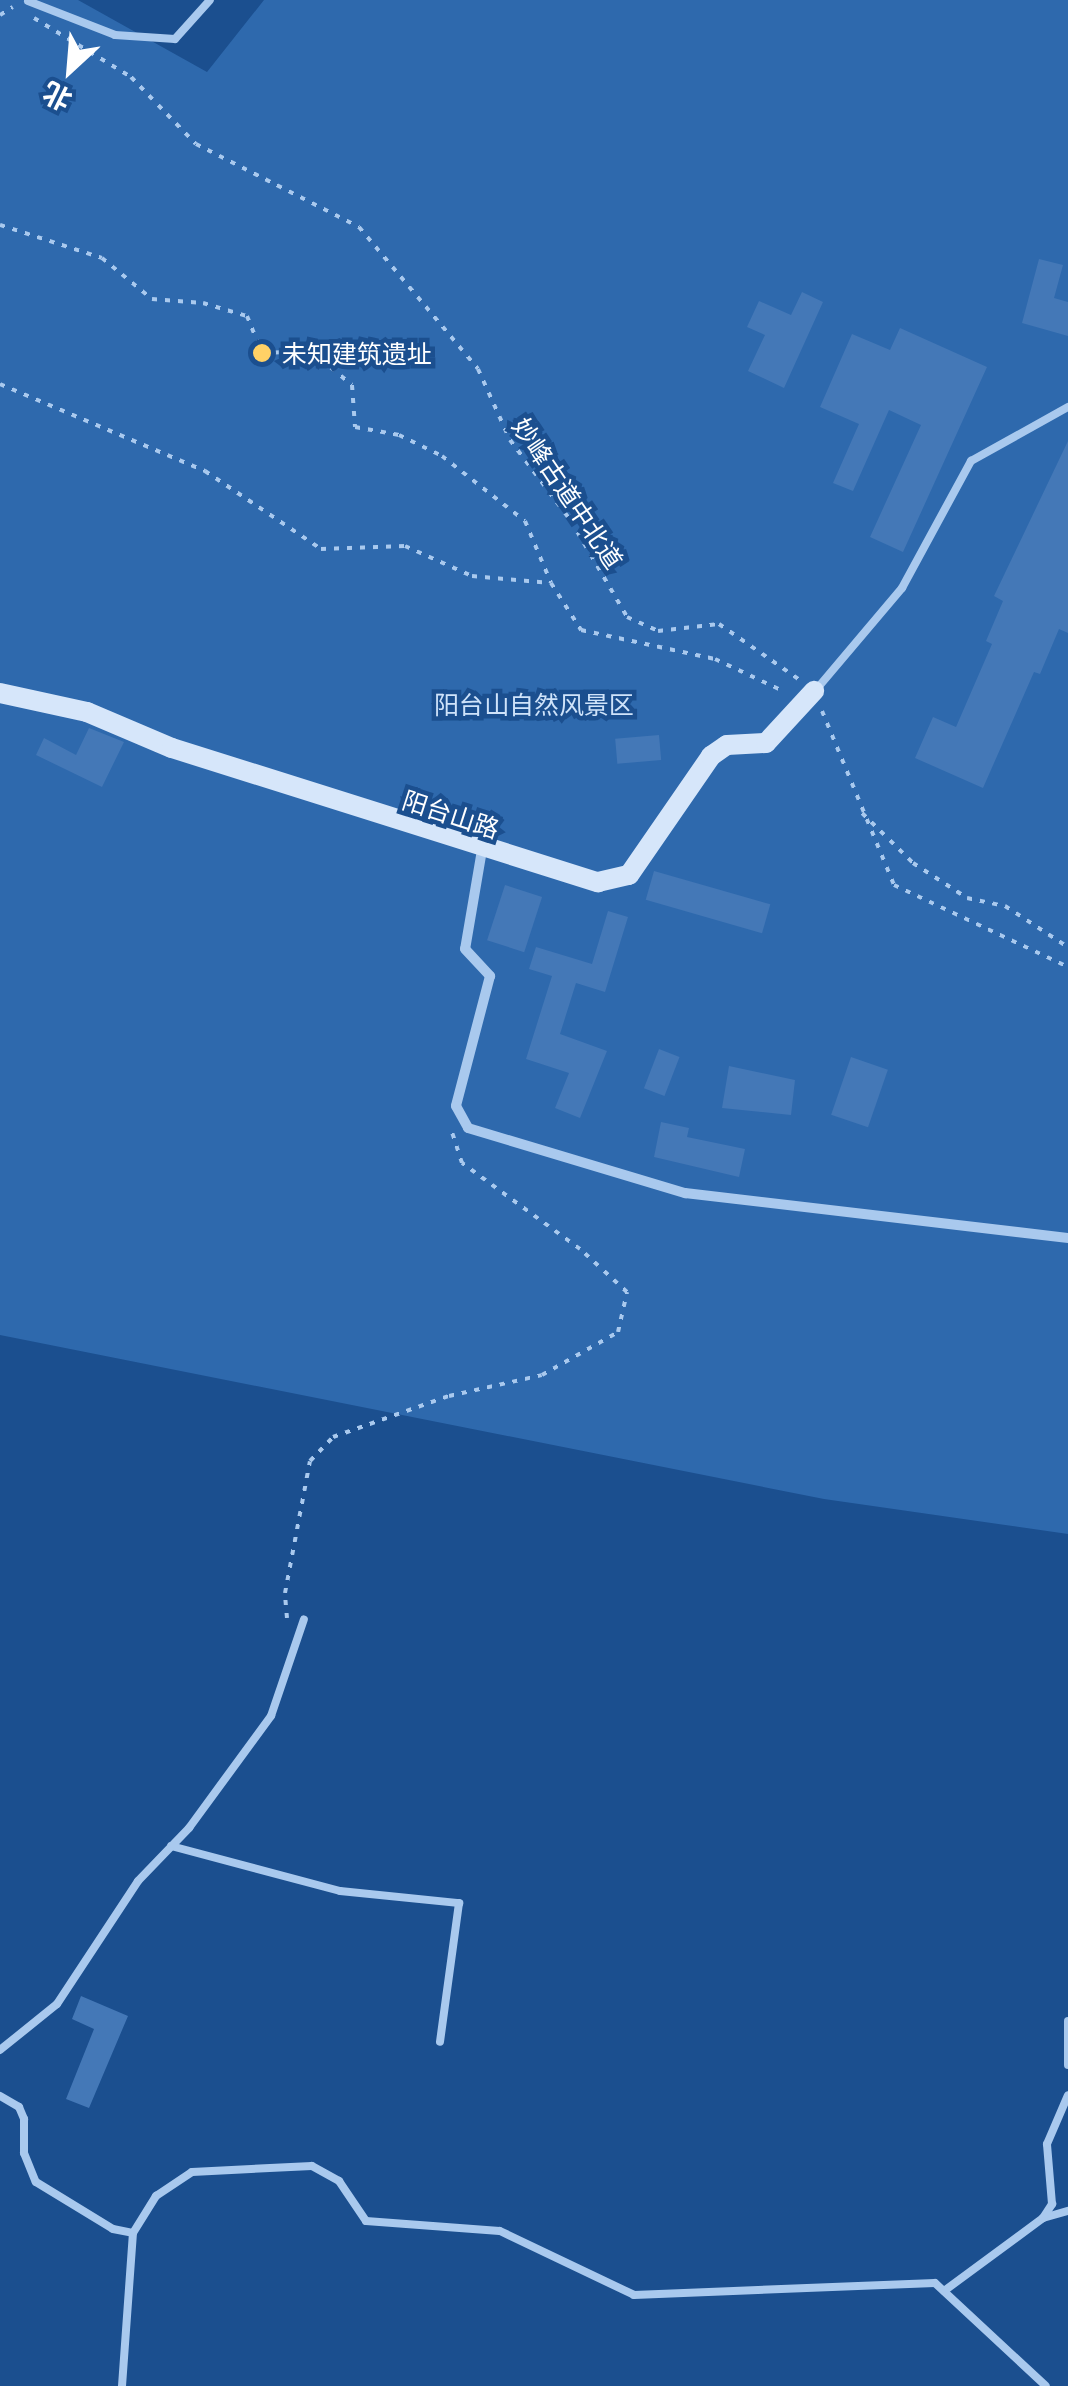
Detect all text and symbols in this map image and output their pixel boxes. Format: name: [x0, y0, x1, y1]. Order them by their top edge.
north arrow: [20, 20, 120, 120]
text: 北: [36, 74, 78, 120]
place label: 未知建筑遗址: [282, 338, 432, 368]
marker: 未知建筑遗址: [251, 342, 273, 364]
street label: 妙峰古道中北道: [507, 412, 629, 574]
park label: 阳台山自然风景区: [434, 689, 634, 719]
street label: 阳台山路: [399, 784, 503, 844]

